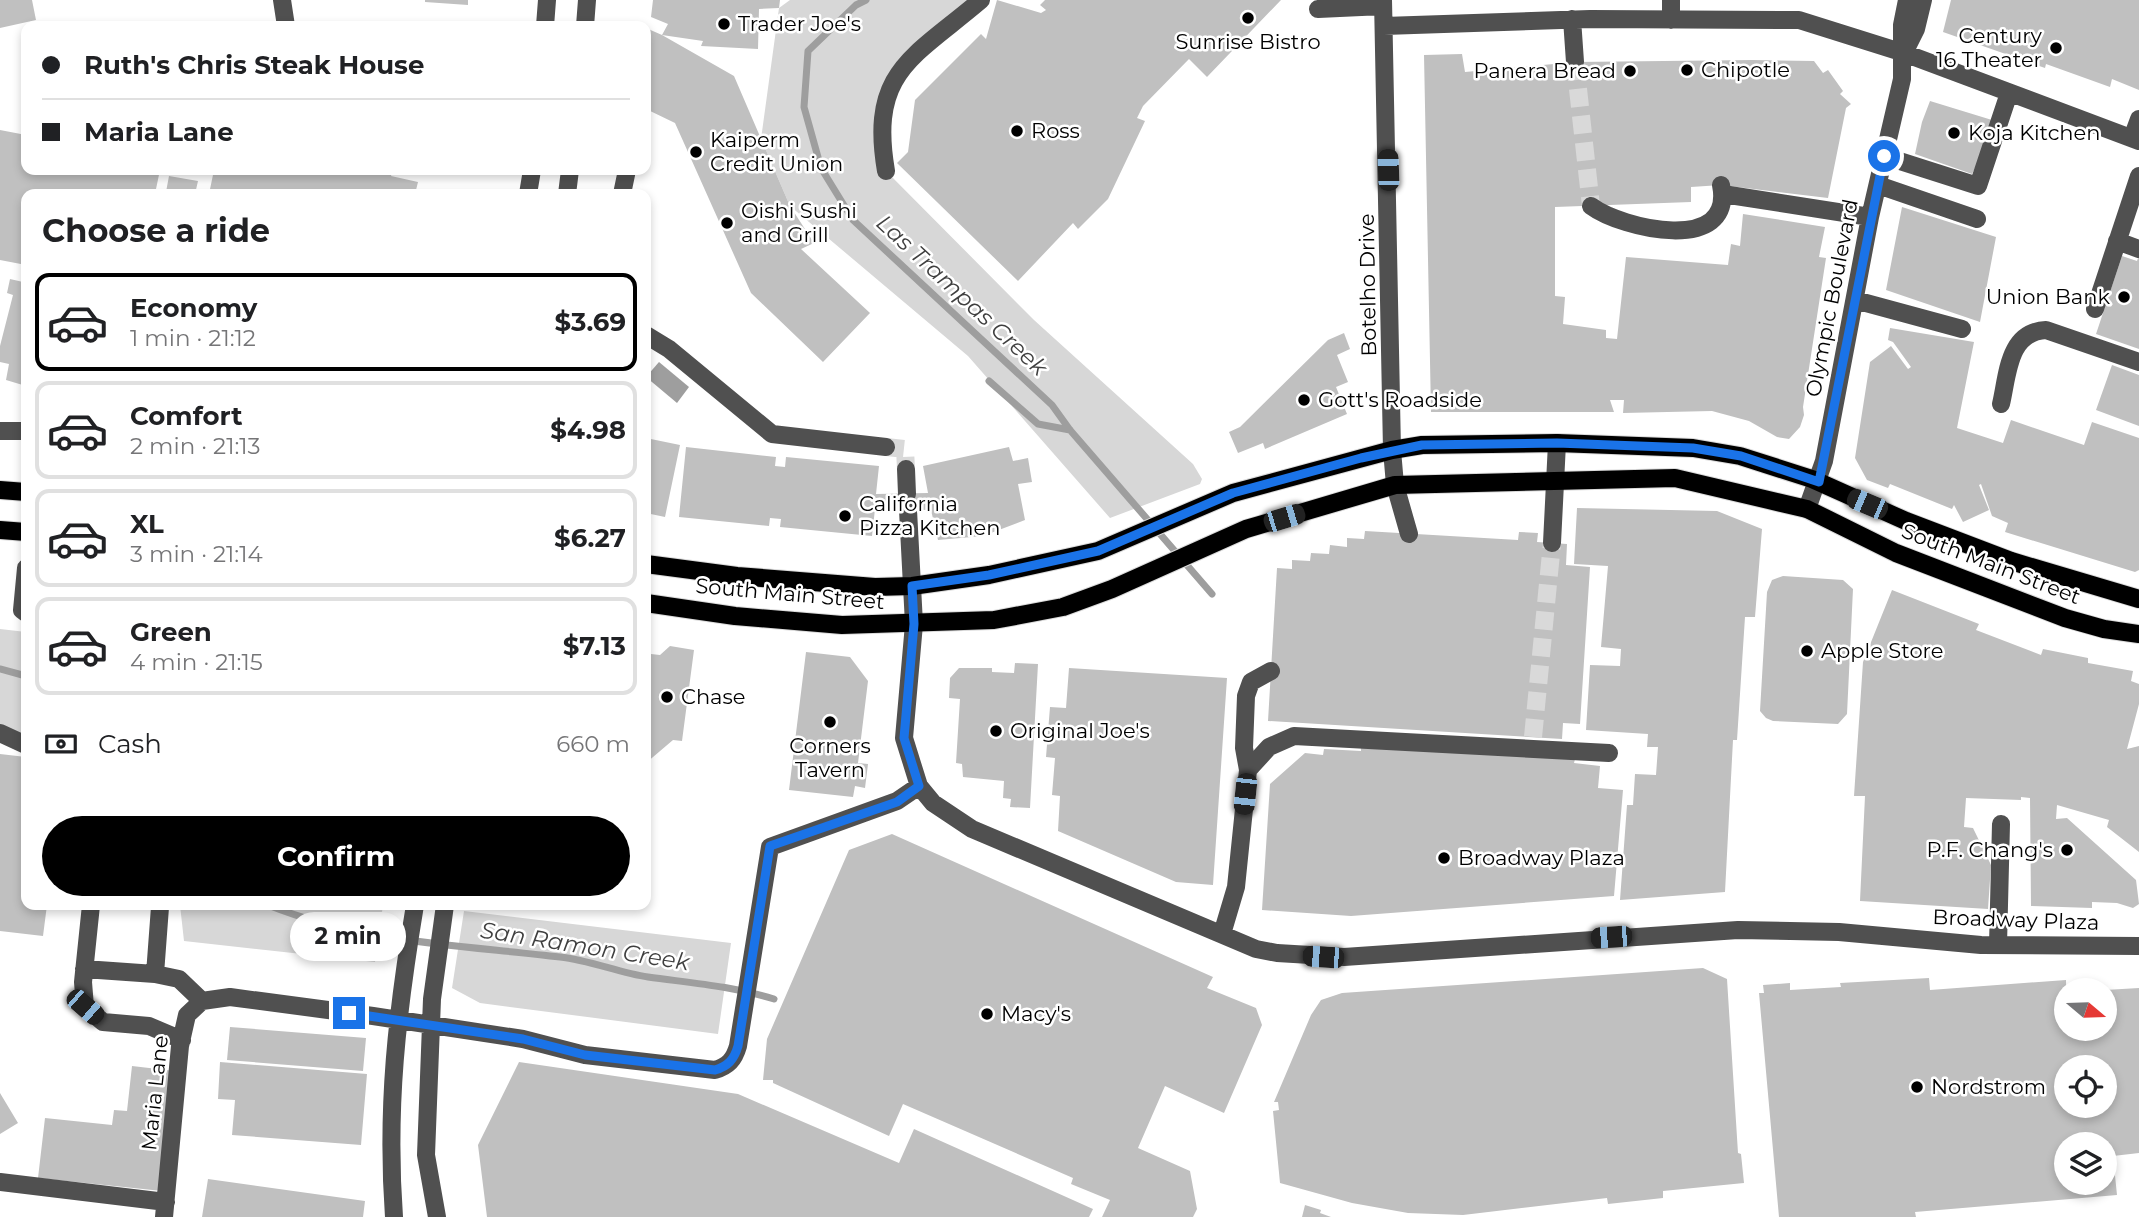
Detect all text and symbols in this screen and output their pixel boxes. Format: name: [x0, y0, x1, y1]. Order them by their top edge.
marker: Sunrise Bistro: [1240, 10, 1256, 26]
place label: Trader Joe's: [738, 11, 861, 36]
marker: Trader Joe's: [716, 16, 732, 32]
place label: Century 16 Theater: [1936, 23, 2043, 72]
place label: Sunrise Bistro: [1175, 29, 1321, 54]
marker: Century 16 Theater: [2048, 40, 2064, 56]
text: Ruth's Chris Steak House: [84, 49, 424, 81]
place label: Chipotle: [1701, 57, 1790, 82]
place label: Panera Bread: [1474, 58, 1616, 83]
marker: Chipotle: [1679, 62, 1695, 78]
marker: Panera Bread: [1622, 63, 1638, 79]
text: Maria Lane: [84, 116, 234, 148]
place label: Ross: [1031, 118, 1080, 143]
place label: Koja Kitchen: [1968, 120, 2100, 145]
marker: Ross: [1009, 123, 1025, 139]
marker: Koja Kitchen: [1946, 125, 1962, 141]
place label: Kaiperm Credit Union: [710, 127, 843, 176]
route start: [1868, 140, 1900, 172]
marker: Kaiperm Credit Union: [688, 144, 704, 160]
car: [1377, 149, 1400, 191]
street label: Olympic Boulevard: [1800, 197, 1863, 399]
place label: Oishi Sushi and Grill: [741, 198, 857, 247]
water label: Las Trampas Creek: [871, 209, 1054, 382]
text: Choose a ride: [42, 211, 270, 250]
street label: Botelho Drive: [1354, 213, 1381, 357]
marker: Oishi Sushi and Grill: [719, 215, 735, 231]
place label: Union Bank: [1986, 284, 2110, 309]
marker: Union Bank: [2116, 289, 2132, 305]
icon: car: [46, 291, 109, 354]
text: Economy: [130, 292, 257, 324]
text: $3.69: [555, 306, 626, 338]
text: 1 min · 21:12: [130, 324, 256, 352]
place label: Gott's Roadside: [1318, 387, 1482, 412]
marker: Gott's Roadside: [1296, 392, 1312, 408]
icon: car: [46, 399, 109, 462]
text: Comfort: [130, 400, 242, 432]
text: $4.98: [550, 414, 626, 446]
text: 2 min · 21:13: [130, 432, 261, 460]
car: [1844, 486, 1891, 522]
place label: California Pizza Kitchen: [859, 491, 1000, 540]
car: [1261, 502, 1308, 534]
icon: car: [46, 507, 109, 570]
text: XL: [130, 508, 164, 540]
marker: California Pizza Kitchen: [837, 508, 853, 524]
street label: South Main Street: [1898, 518, 2084, 609]
text: $6.27: [554, 522, 626, 554]
text: 3 min · 21:14: [130, 540, 263, 568]
street label: South Main Street: [694, 573, 886, 614]
icon: car: [46, 615, 109, 678]
text: Green: [130, 616, 212, 648]
text: $7.13: [563, 630, 626, 662]
place label: Apple Store: [1821, 638, 1943, 663]
marker: Apple Store: [1799, 643, 1815, 659]
text: 4 min · 21:15: [130, 648, 263, 676]
place label: Chase: [681, 684, 745, 709]
marker: Chase: [659, 689, 675, 705]
marker: Corners Tavern: [822, 714, 838, 730]
place label: Original Joe's: [1010, 718, 1150, 743]
marker: Original Joe's: [988, 723, 1004, 739]
icon: cash: [42, 725, 80, 763]
text: Cash: [98, 728, 162, 760]
text: 660 m: [556, 730, 630, 758]
place label: Corners Tavern: [789, 733, 871, 782]
car: [1233, 772, 1258, 816]
button: Confirm: [42, 816, 630, 896]
place label: P.F. Chang's: [1926, 837, 2053, 862]
marker: P.F. Chang's: [2059, 842, 2075, 858]
place label: Broadway Plaza: [1458, 845, 1625, 870]
marker: Broadway Plaza: [1436, 850, 1452, 866]
street label: Broadway Plaza: [1932, 904, 2100, 935]
callout: 2 min: [291, 912, 407, 960]
water label: San Ramon Creek: [479, 916, 693, 977]
text: 2 min: [314, 922, 382, 950]
car: [1590, 925, 1633, 949]
car: [1302, 945, 1345, 969]
north arrow: [2054, 978, 2118, 1041]
map controls: [2054, 978, 2117, 1195]
car: [63, 985, 108, 1029]
route end: [333, 997, 365, 1029]
place label: Macy's: [1001, 1001, 1071, 1026]
marker: Macy's: [979, 1006, 995, 1022]
street label: Maria Lane: [136, 1034, 173, 1152]
button: locate: [2054, 1055, 2117, 1118]
place label: Nordstrom: [1931, 1074, 2046, 1099]
marker: Nordstrom: [1909, 1079, 1925, 1095]
button: layers: [2054, 1132, 2117, 1195]

